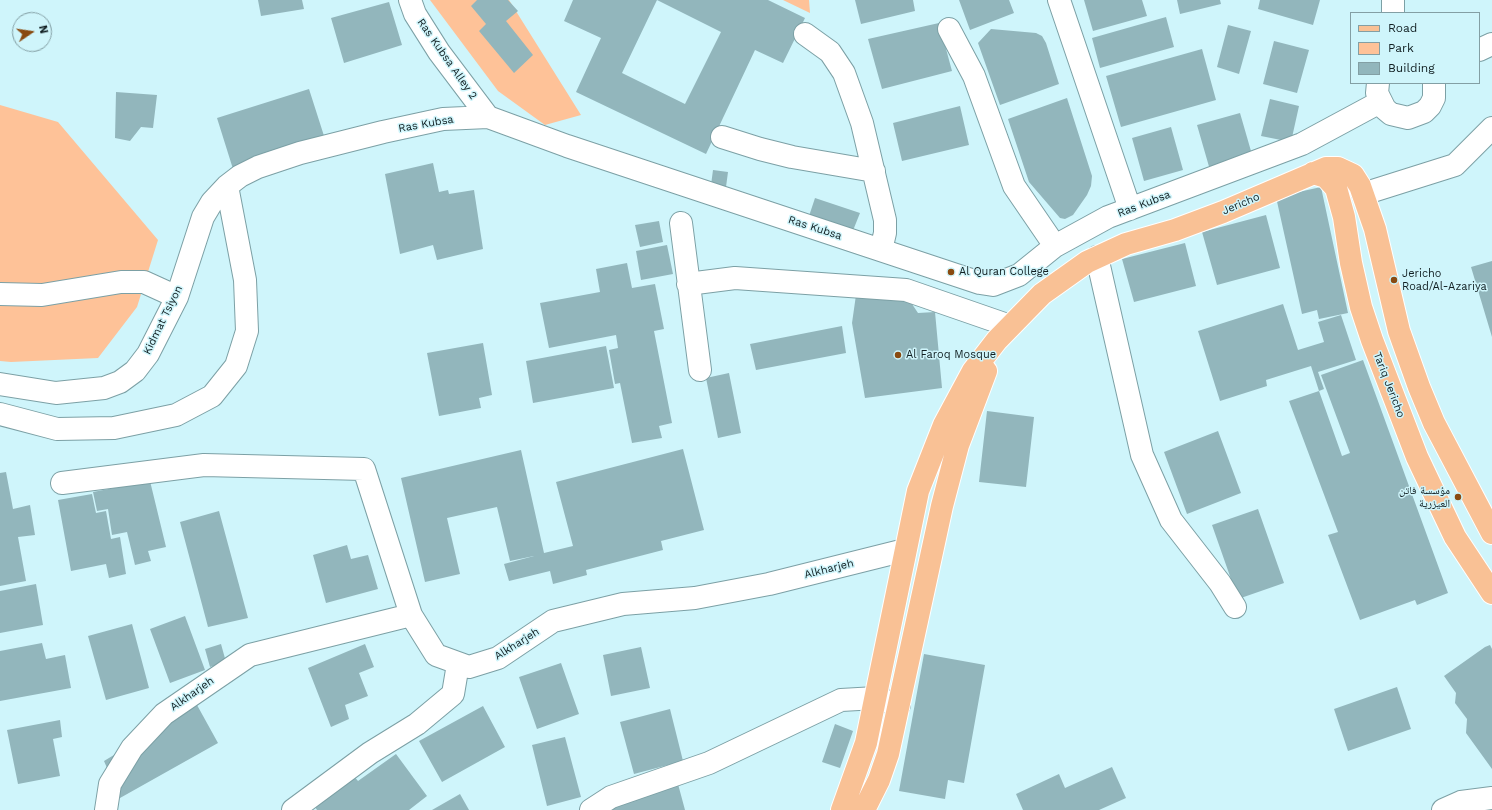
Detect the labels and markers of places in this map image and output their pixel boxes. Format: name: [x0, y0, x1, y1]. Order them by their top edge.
place label: Al Quran College: [959, 265, 1049, 279]
marker: Al Quran College: [946, 267, 956, 277]
place label: Jericho Road/Al-Azariya: [1402, 267, 1487, 293]
marker: Jericho Road/Al-Azariya: [1389, 275, 1399, 285]
place label: Al Faroq Mosque: [906, 348, 996, 362]
marker: Al Faroq Mosque: [893, 350, 903, 360]
place label: مؤسسة فاتن العيزرية: [1399, 484, 1450, 510]
marker: مؤسسة فاتن العيزرية: [1453, 492, 1463, 502]

